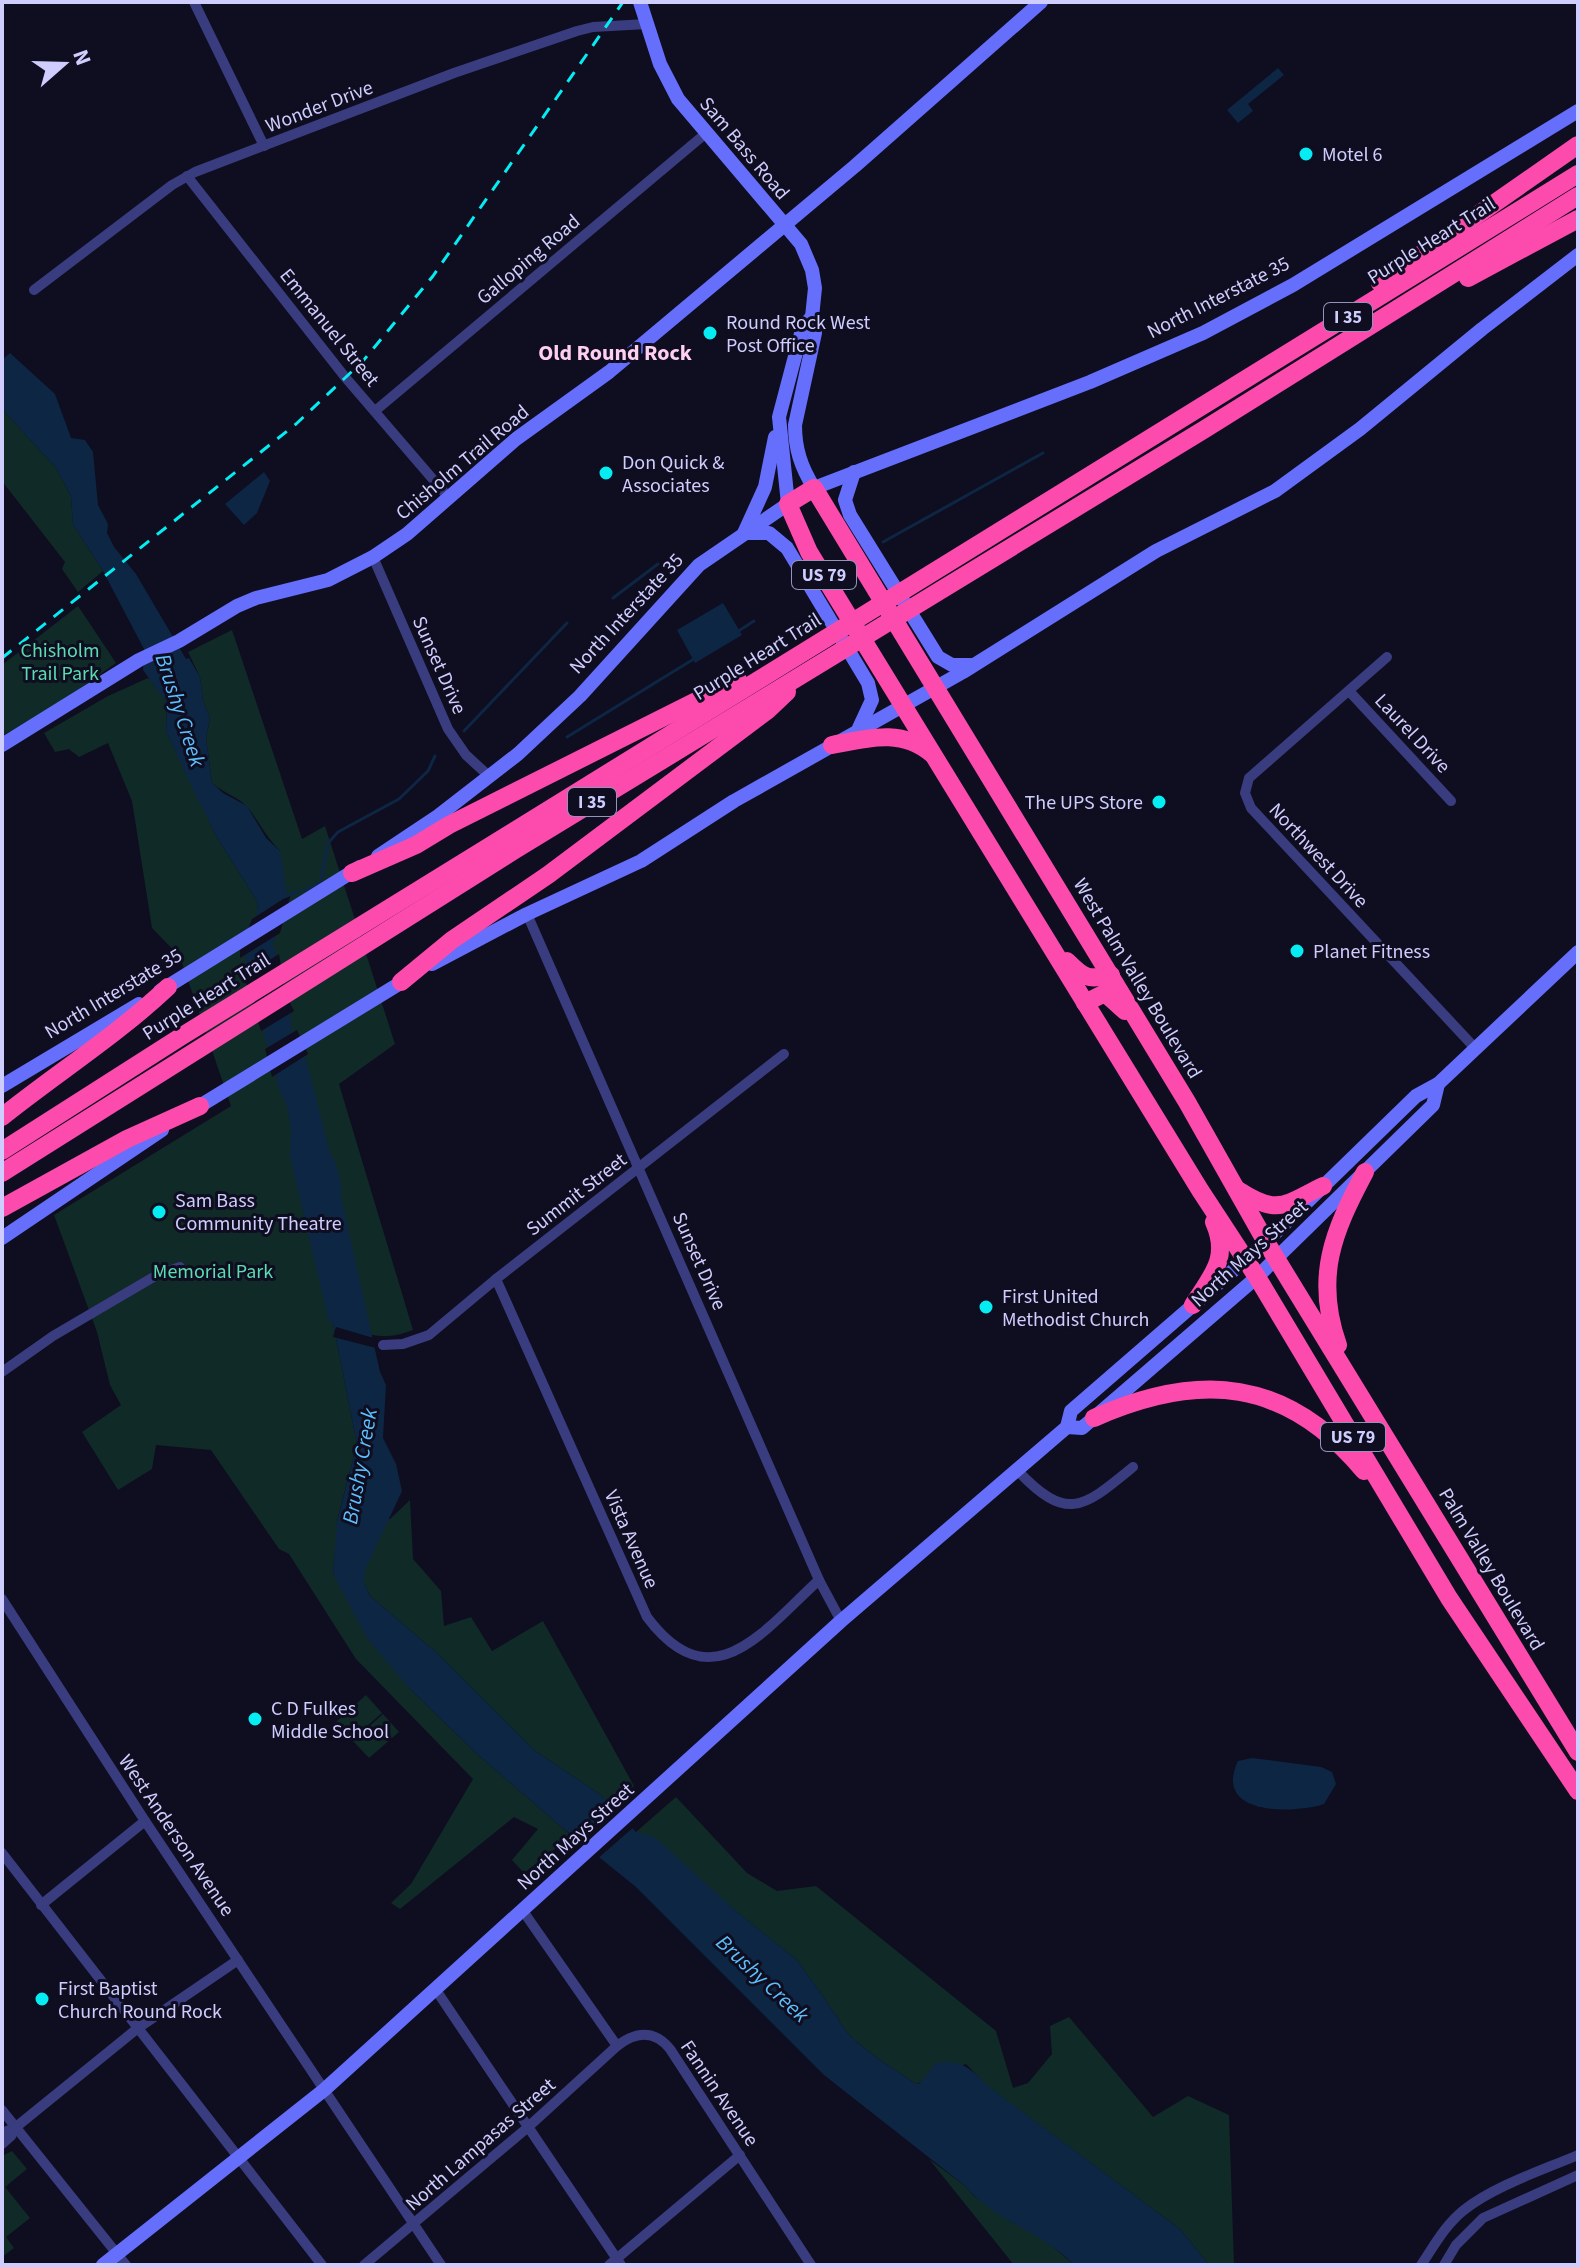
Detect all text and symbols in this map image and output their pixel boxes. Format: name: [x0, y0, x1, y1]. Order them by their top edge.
north arrow: [24, 24, 104, 104]
text: N: [64, 45, 99, 70]
street label: Wonder Drive: [262, 74, 377, 140]
street label: Sam Bass Road: [693, 91, 796, 206]
place label: Motel 6: [1322, 141, 1383, 169]
marker: Motel 6: [1297, 145, 1315, 163]
street label: Purple Heart Trail: [1362, 190, 1501, 291]
street label: Galloping Road: [471, 208, 586, 311]
street label: North Interstate 35: [1142, 250, 1294, 346]
street label: Emmanuel Street: [273, 263, 386, 393]
road number: I 35: [1324, 303, 1372, 331]
place label: Round Rock West Post Office: [726, 309, 871, 360]
marker: Round Rock West Post Office: [701, 324, 719, 342]
district label: Old Round Rock: [538, 337, 692, 369]
street label: Chisholm Trail Road: [390, 399, 535, 527]
place label: Don Quick & Associates: [622, 449, 724, 500]
marker: Don Quick & Associates: [597, 464, 615, 482]
street label: North Interstate 35: [563, 547, 690, 680]
road number: US 79: [792, 561, 856, 589]
street label: Purple Heart Trail: [688, 606, 827, 707]
street label: Sunset Drive: [405, 612, 473, 719]
park label: Chisholm Trail Park: [21, 637, 100, 688]
water label: Brushy Creek: [147, 650, 214, 771]
street label: Laurel Drive: [1368, 688, 1457, 780]
road number: I 35: [568, 788, 616, 816]
place label: The UPS Store: [1025, 789, 1143, 817]
marker: The UPS Store: [1150, 793, 1168, 811]
street label: Northwest Drive: [1262, 797, 1374, 915]
street label: West Palm Valley Boulevard: [1066, 873, 1208, 1084]
place label: Planet Fitness: [1313, 938, 1430, 966]
street label: North Interstate 35: [39, 942, 188, 1046]
marker: Planet Fitness: [1288, 942, 1306, 960]
street label: Purple Heart Trail: [137, 946, 276, 1047]
street label: Summit Street: [521, 1147, 633, 1243]
place label: Sam Bass Community Theatre: [175, 1187, 342, 1238]
street label: North Mays Street: [1185, 1193, 1315, 1314]
marker: Sam Bass Community Theatre: [150, 1203, 168, 1221]
street label: Sunset Drive: [665, 1208, 733, 1315]
park label: Memorial Park: [153, 1258, 273, 1286]
place label: First United Methodist Church: [1002, 1283, 1149, 1334]
marker: First United Methodist Church: [977, 1298, 995, 1316]
water label: Brushy Creek: [334, 1405, 386, 1527]
road number: US 79: [1321, 1423, 1385, 1451]
street label: Palm Valley Boulevard: [1431, 1483, 1551, 1656]
street label: Vista Avenue: [597, 1486, 665, 1593]
place label: C D Fulkes Middle School: [271, 1695, 389, 1746]
marker: C D Fulkes Middle School: [246, 1710, 264, 1728]
street label: West Anderson Avenue: [111, 1749, 241, 1922]
street label: North Mays Street: [511, 1776, 641, 1897]
water label: Brushy Creek: [709, 1927, 816, 2031]
place label: First Baptist Church Round Rock: [58, 1975, 222, 2026]
marker: First Baptist Church Round Rock: [33, 1990, 51, 2008]
street label: Fannin Avenue: [673, 2035, 765, 2152]
street label: North Lampasas Street: [400, 2072, 562, 2218]

